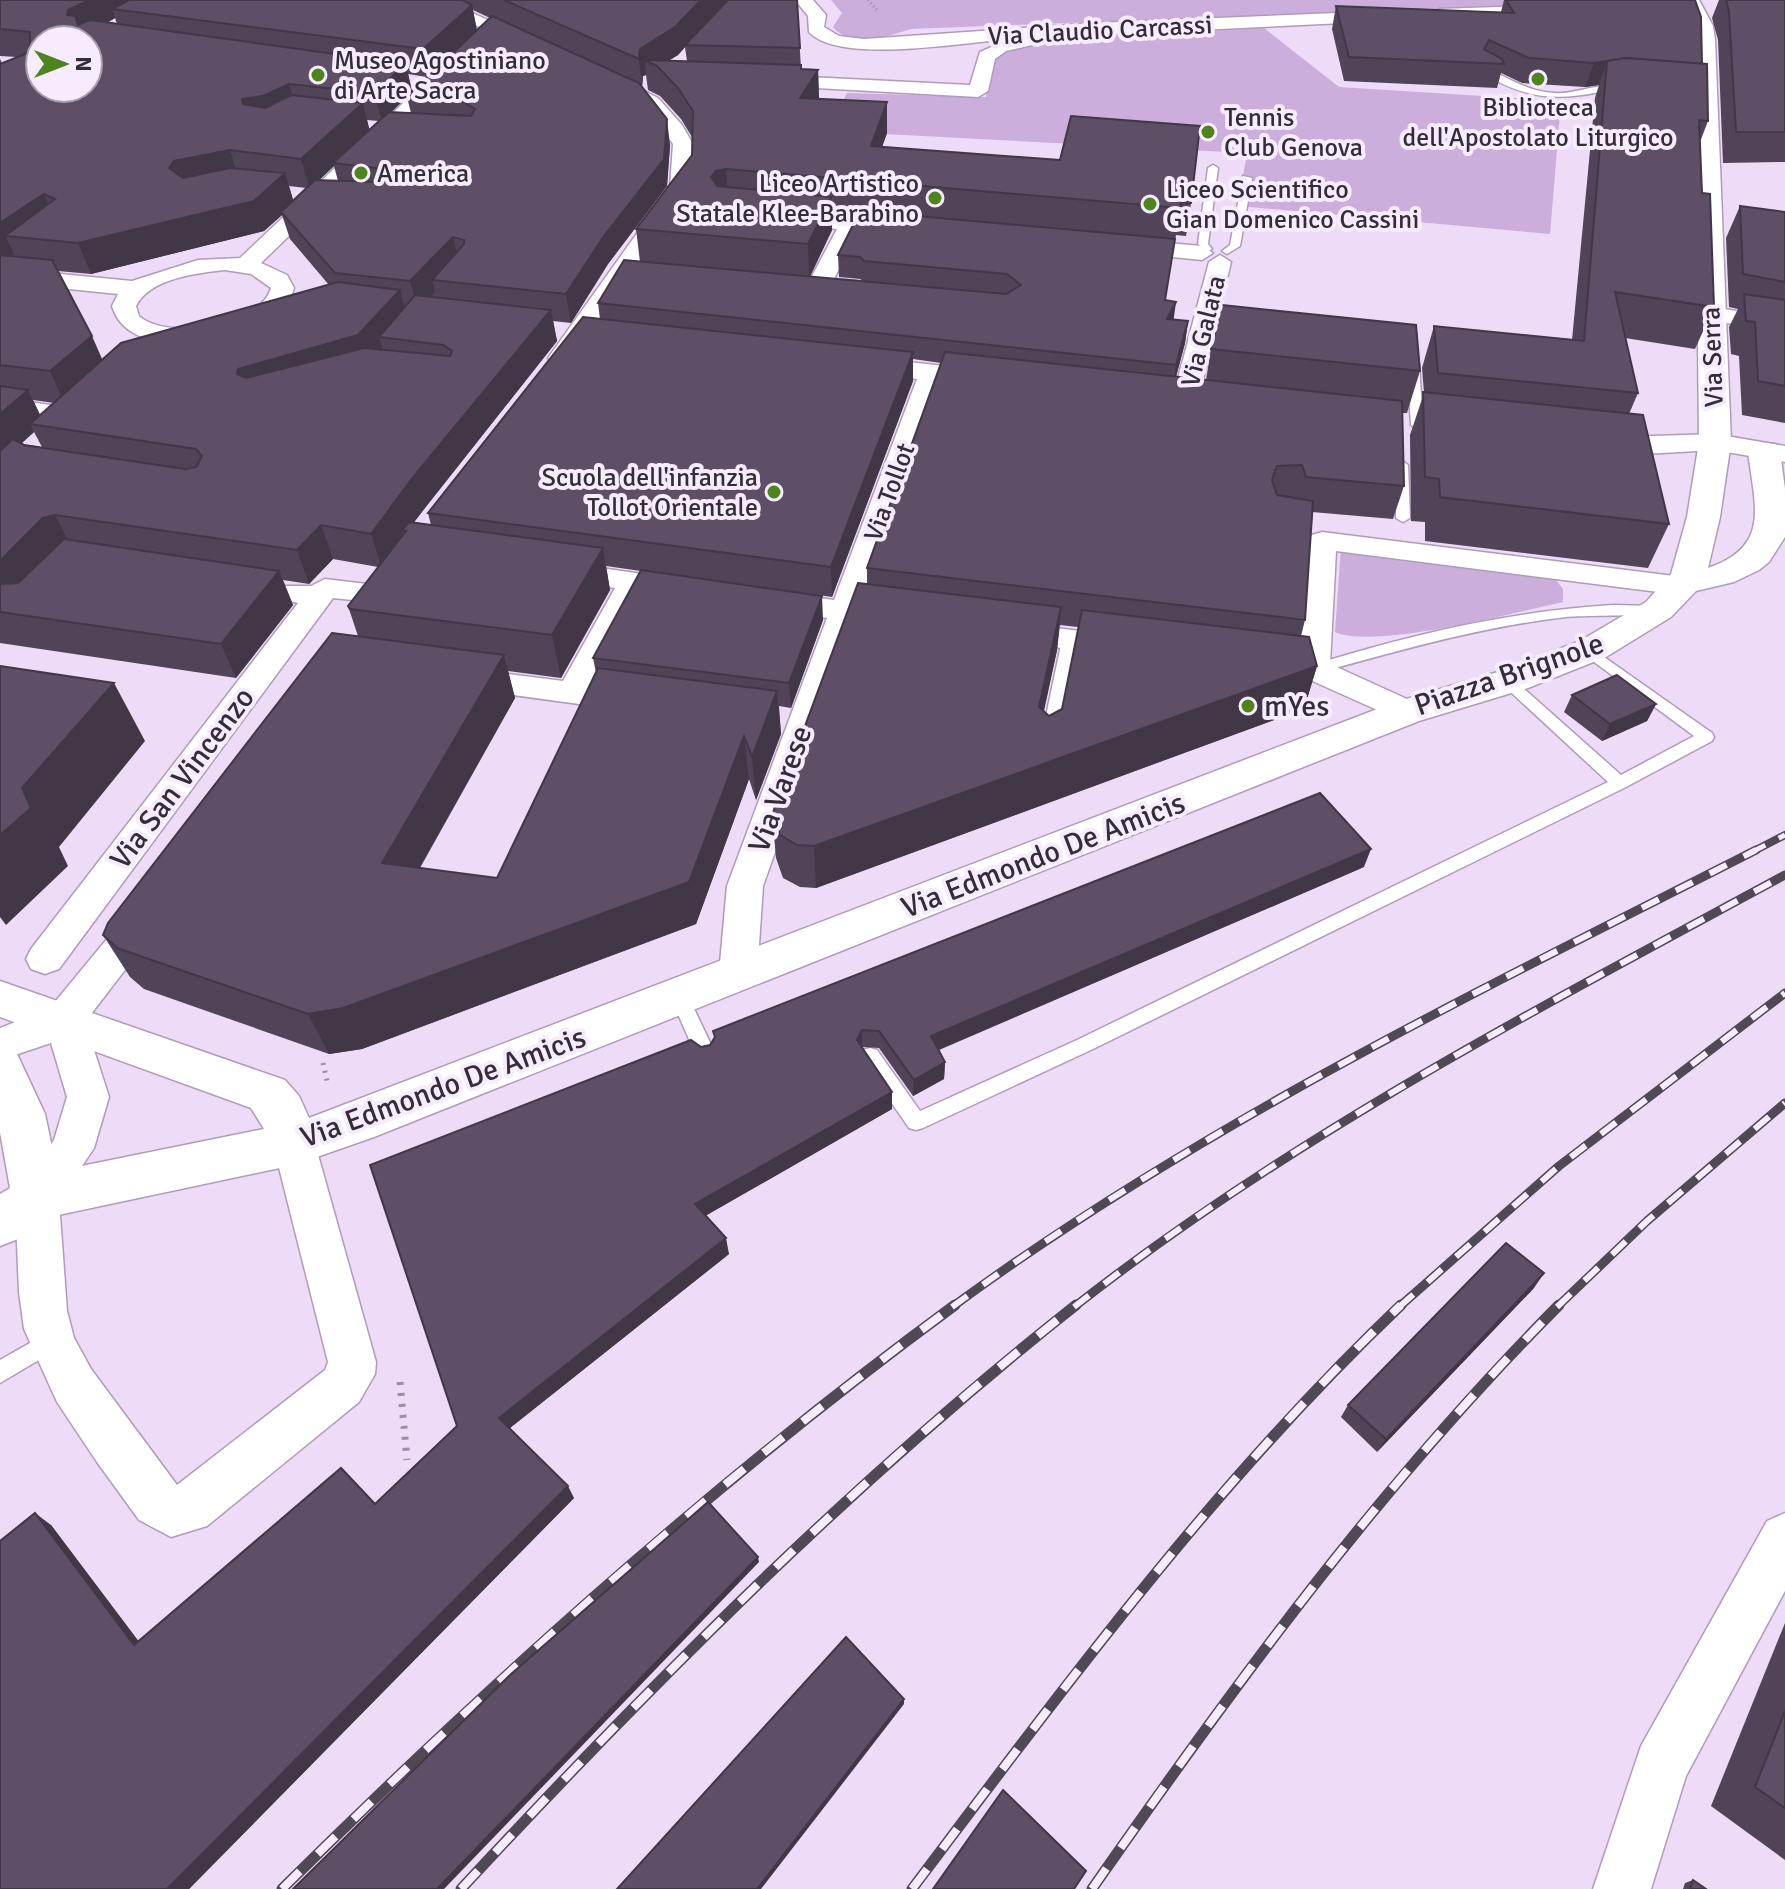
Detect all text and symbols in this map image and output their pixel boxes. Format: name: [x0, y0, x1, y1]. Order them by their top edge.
street label: Via Claudio Carcassi: [987, 9, 1213, 53]
north arrow: [24, 24, 104, 104]
place label: Museo Agostiniano di Arte Sacra: [334, 45, 546, 107]
text: N: [70, 56, 97, 72]
marker: Museo Agostiniano di Arte Sacra: [309, 66, 327, 84]
marker: Biblioteca dell'Apostolato Liturgico: [1529, 70, 1547, 88]
place label: Biblioteca dell'Apostolato Liturgico: [1403, 92, 1673, 154]
place label: Tennis Club Genova: [1224, 102, 1363, 164]
marker: Tennis Club Genova: [1199, 123, 1217, 141]
place label: America: [377, 158, 469, 190]
marker: America: [352, 164, 370, 182]
place label: Liceo Artistico Statale Klee-Barabino: [676, 168, 919, 230]
place label: Liceo Scientifico Gian Domenico Cassini: [1166, 174, 1419, 236]
marker: Liceo Artistico Statale Klee-Barabino: [926, 189, 944, 207]
marker: Liceo Scientifico Gian Domenico Cassini: [1141, 195, 1159, 213]
street label: Via Galata: [1175, 272, 1233, 390]
street label: Via Serra: [1695, 306, 1731, 408]
street label: Via Tollot: [857, 439, 922, 546]
place label: Scuola dell'infanzia Tollot Orientale: [542, 462, 758, 524]
marker: Scuola dell'infanzia Tollot Orientale: [765, 483, 783, 501]
street label: Piazza Brignole: [1410, 625, 1609, 724]
street label: Via San Vincenzo: [102, 680, 263, 876]
place label: mYes: [1264, 688, 1329, 725]
marker: mYes: [1239, 697, 1257, 715]
street label: Via Varese: [740, 721, 820, 858]
street label: Via Edmondo De Amicis: [896, 784, 1190, 927]
street label: Via Edmondo De Amicis: [295, 1019, 591, 1156]

